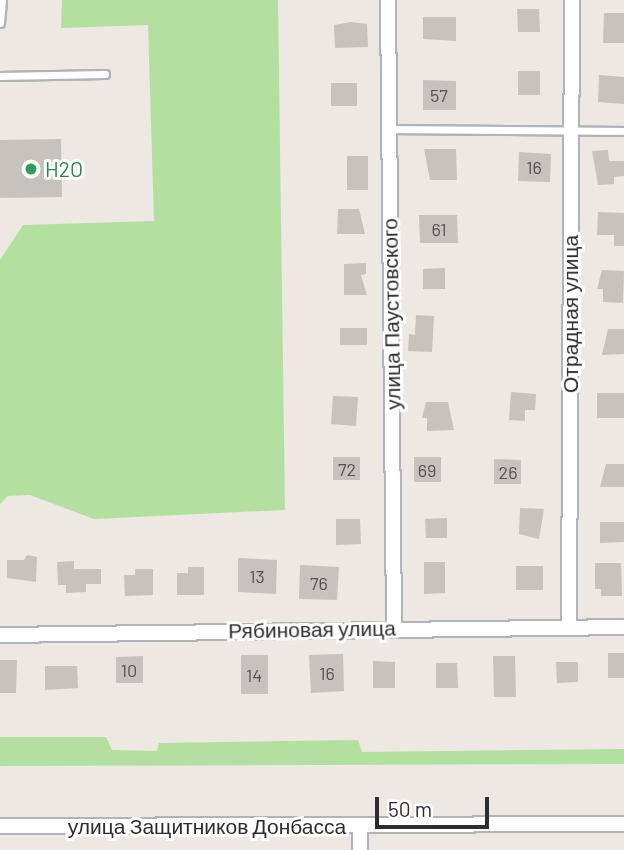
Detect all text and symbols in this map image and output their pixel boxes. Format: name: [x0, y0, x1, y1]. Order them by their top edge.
house number: 57: [430, 84, 448, 106]
place label: H2O: [45, 156, 83, 182]
house number: 16: [526, 156, 542, 178]
marker: H2O: [23, 161, 39, 177]
street label: улица Паустовского: [377, 218, 405, 410]
house number: 61: [431, 218, 447, 240]
street label: Отрадная улица: [557, 235, 583, 393]
house number: 72: [338, 458, 356, 480]
house number: 69: [418, 459, 436, 481]
house number: 26: [499, 461, 517, 483]
house number: 13: [249, 565, 265, 587]
house number: 76: [310, 572, 328, 594]
street label: Рябиновая улица: [228, 615, 396, 643]
house number: 10: [121, 659, 137, 681]
house number: 16: [319, 662, 335, 684]
house number: 14: [246, 664, 262, 686]
scale bar: [379, 784, 493, 828]
text: 50 m: [388, 796, 432, 821]
street label: улица Защитников Донбасса: [68, 813, 346, 839]

